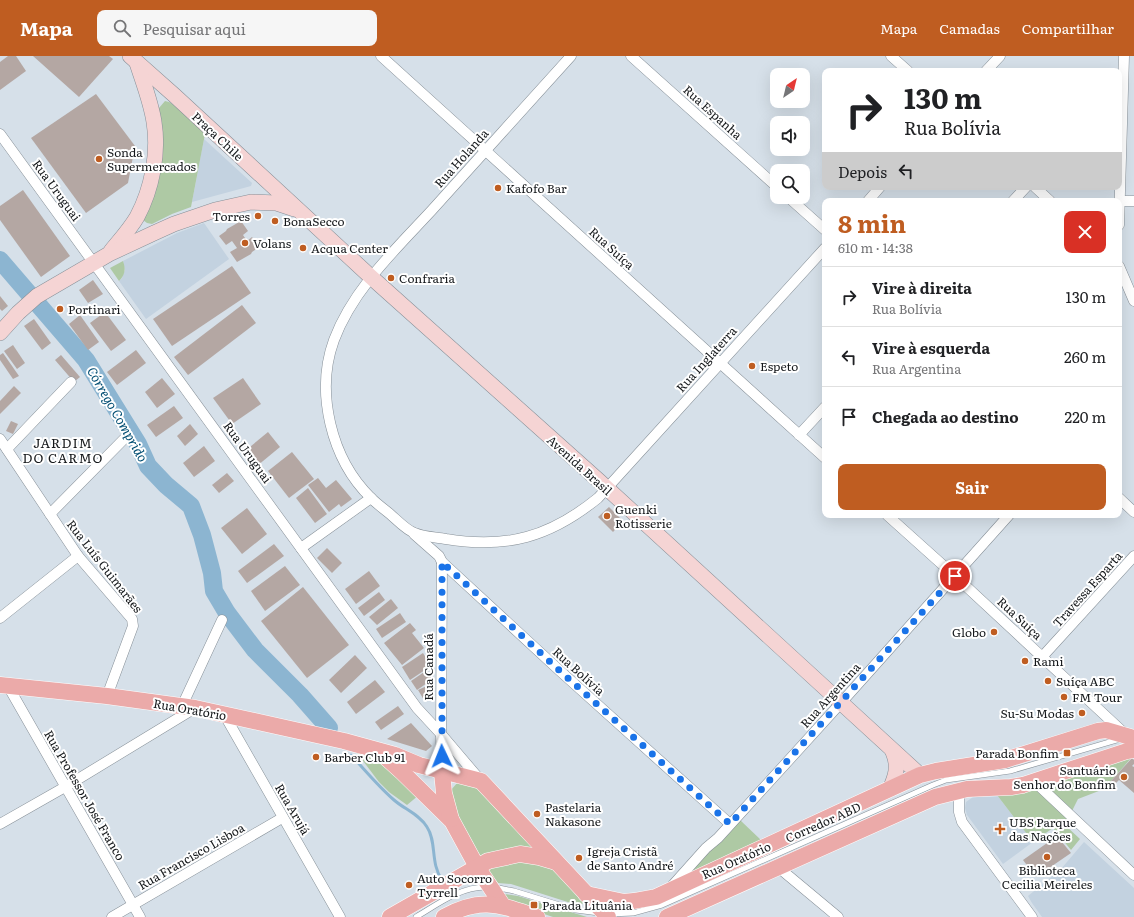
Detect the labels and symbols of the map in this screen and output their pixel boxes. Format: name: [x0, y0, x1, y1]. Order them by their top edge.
north arrow: [770, 68, 810, 108]
street label: Rua Espanha: [680, 81, 747, 144]
street label: Praça Chile: [188, 107, 248, 165]
street label: Rua Holanda: [430, 124, 493, 191]
place label: Sonda Supermercados: [107, 143, 197, 175]
marker: Sonda Supermercados: [94, 154, 104, 164]
street label: Rua Uruguai: [29, 156, 85, 224]
place label: Kafofo Bar: [506, 179, 567, 197]
marker: Kafofo Bar: [493, 183, 503, 193]
place label: Torres: [212, 207, 251, 225]
marker: Torres: [253, 211, 263, 221]
place label: BonaSecco: [283, 212, 345, 230]
marker: BonaSecco: [270, 216, 280, 226]
street label: Rua Suíça: [585, 223, 639, 274]
place label: Volans: [253, 234, 292, 252]
marker: Volans: [240, 238, 250, 248]
place label: Acqua Center: [311, 239, 388, 257]
marker: Acqua Center: [298, 243, 308, 253]
place label: Confraria: [399, 269, 456, 287]
marker: Confraria: [386, 273, 396, 283]
place label: Portinari: [68, 300, 121, 318]
marker: Portinari: [55, 304, 65, 314]
street label: Rua Inglaterra: [672, 322, 741, 396]
place label: Espeto: [760, 357, 798, 375]
marker: Espeto: [747, 361, 757, 371]
water label: Córrego Comprido: [83, 363, 153, 465]
street label: Rua Uruguai: [220, 418, 276, 486]
street label: Avenida Brasil: [543, 431, 617, 499]
district label: JARDIM DO CARMO: [23, 433, 103, 467]
place label: Guenki Rotisserie: [615, 500, 672, 532]
marker: Guenki Rotisserie: [602, 511, 612, 521]
street label: Rua Luís Guimarães: [63, 516, 147, 617]
street label: Travessa Esparta: [1048, 547, 1126, 631]
pin: [938, 559, 972, 593]
street label: Rua Suíça: [993, 592, 1047, 644]
place label: Globo: [952, 623, 986, 641]
marker: Globo: [989, 627, 999, 637]
street label: Rua Canadá: [419, 633, 437, 701]
street label: Rua Bolívia: [549, 643, 609, 700]
place label: Rami: [1033, 652, 1064, 670]
marker: Rami: [1020, 656, 1030, 666]
street label: Rua Argentina: [796, 658, 865, 732]
place label: Suíça ABC: [1056, 672, 1115, 690]
marker: Suíça ABC: [1043, 676, 1053, 686]
place label: FM Tour: [1072, 688, 1122, 706]
marker: FM Tour: [1059, 692, 1069, 702]
street label: Rua Oratório: [152, 694, 228, 724]
place label: Su-Su Modas: [1000, 704, 1075, 722]
marker: Su-Su Modas: [1077, 708, 1087, 718]
street label: Rua Professor José Franco: [40, 726, 130, 864]
position arrow: [421, 735, 463, 777]
place label: Parada Bonfim: [975, 744, 1059, 762]
place label: Barber Club 91: [324, 748, 406, 766]
marker: Parada Bonfim: [1062, 748, 1072, 758]
marker: Barber Club 91: [311, 752, 321, 762]
place label: Santuário Senhor do Bonfim: [1013, 761, 1116, 793]
marker: Santuário Senhor do Bonfim: [1119, 772, 1129, 782]
street label: Rua Arujá: [271, 780, 315, 838]
street label: Corredor ABD: [782, 797, 864, 847]
place label: Pastelaria Nakasone: [545, 798, 602, 830]
marker: Pastelaria Nakasone: [532, 809, 542, 819]
place label: UBS Parque das Nações: [1009, 813, 1076, 845]
street label: Rua Francisco Lisboa: [135, 818, 248, 894]
marker: UBS Parque das Nações: [994, 823, 1006, 835]
street label: Rua Oratório: [699, 837, 773, 883]
place label: Igreja Cristã de Santo André: [587, 842, 674, 874]
marker: Biblioteca Cecilia Meireles: [1042, 852, 1052, 862]
marker: Igreja Cristã de Santo André: [574, 853, 584, 863]
place label: Biblioteca Cecilia Meireles: [1002, 861, 1093, 893]
place label: Auto Socorro Tyrrell: [417, 869, 492, 901]
marker: Auto Socorro Tyrrell: [404, 880, 414, 890]
place label: Parada Lituânia: [542, 896, 633, 914]
marker: Parada Lituânia: [529, 900, 539, 910]

